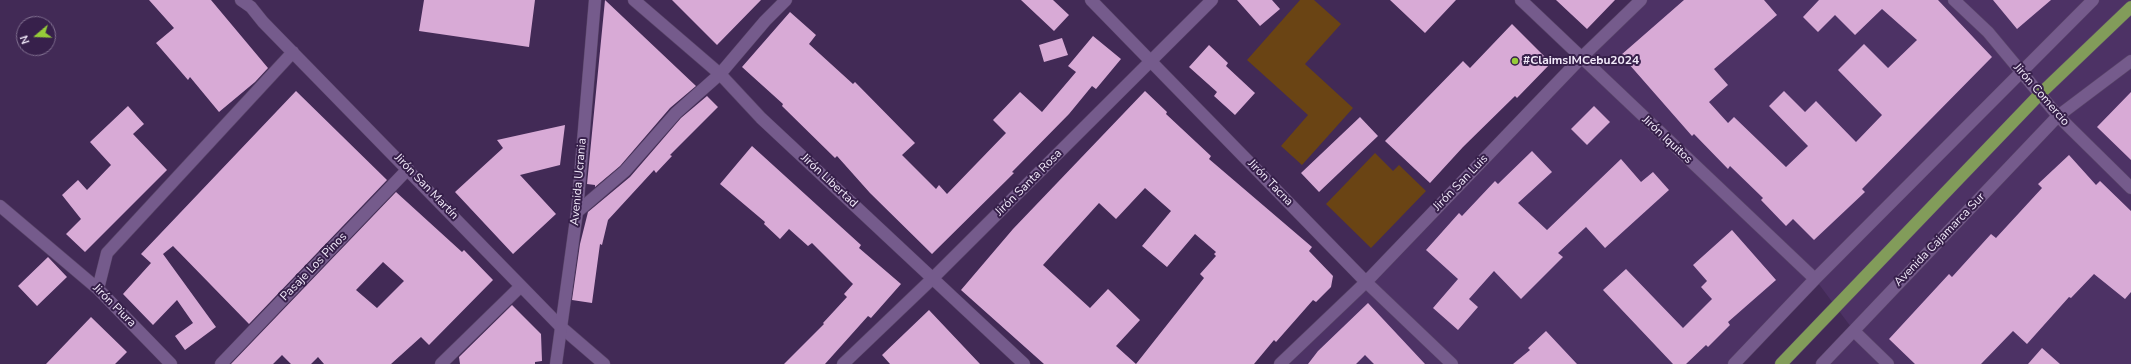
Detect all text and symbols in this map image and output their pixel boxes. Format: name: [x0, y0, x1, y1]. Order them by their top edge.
north arrow: [16, 16, 56, 56]
text: N: [17, 33, 34, 46]
place label: #ClaimsIMCebu2024: [1523, 54, 1639, 68]
marker: #ClaimsIMCebu2024: [1510, 56, 1520, 66]
street label: Jirón Comercio: [2010, 61, 2072, 129]
street label: Jirón Iquitos: [1639, 113, 1695, 167]
street label: Avenida Ucrania: [568, 138, 590, 226]
street label: Jirón Santa Rosa: [993, 147, 1065, 219]
street label: Jirón San Martín: [391, 151, 461, 223]
street label: Jirón Libertad: [798, 151, 860, 211]
street label: Jirón San Luis: [1431, 152, 1491, 214]
street label: Jirón Tacna: [1244, 157, 1296, 209]
street label: Avenida Cajamarca Sur: [1892, 190, 1988, 290]
street label: Pasaje Los Pinos: [278, 230, 350, 304]
street label: Jirón Piura: [89, 281, 139, 331]

